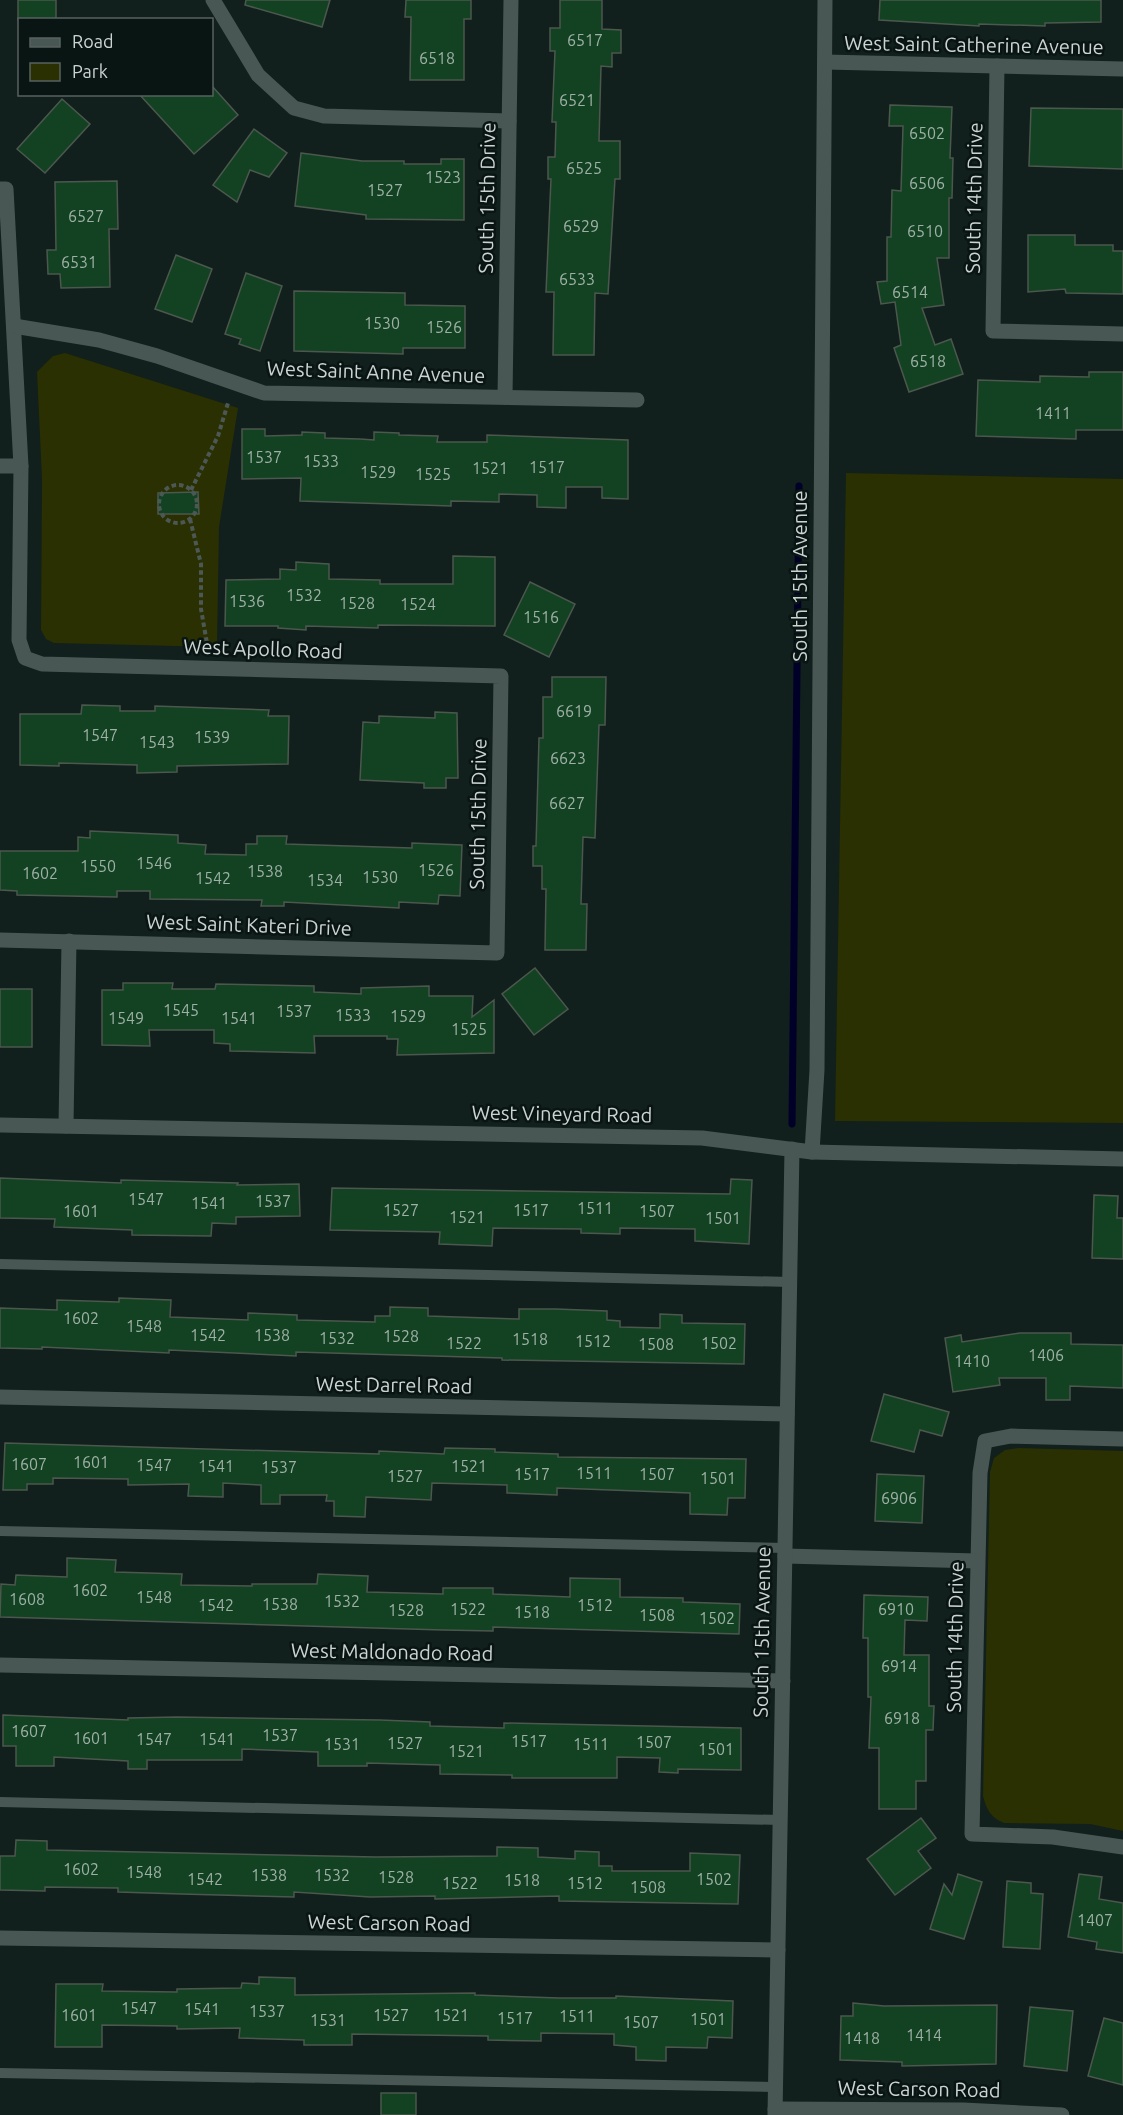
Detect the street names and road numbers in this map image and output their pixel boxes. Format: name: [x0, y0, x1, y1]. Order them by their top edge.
street label: West Saint Catherine Avenue: [844, 31, 1104, 58]
street label: South 15th Drive: [474, 122, 499, 274]
street label: South 14th Drive: [961, 122, 986, 274]
street label: West Saint Anne Avenue: [266, 356, 486, 387]
street label: South 15th Avenue: [788, 490, 811, 662]
street label: West Apollo Road: [183, 634, 343, 663]
street label: South 15th Drive: [465, 738, 490, 890]
street label: West Saint Kateri Drive: [146, 909, 352, 940]
street label: West Vineyard Road: [471, 1100, 653, 1127]
street label: West Darrel Road: [315, 1372, 473, 1397]
street label: South 15th Avenue: [749, 1546, 774, 1718]
street label: South 14th Drive: [942, 1561, 967, 1713]
street label: West Maldonado Road: [291, 1638, 493, 1665]
street label: West Carson Road: [307, 1910, 471, 1935]
street label: West Carson Road: [837, 2076, 1001, 2101]

